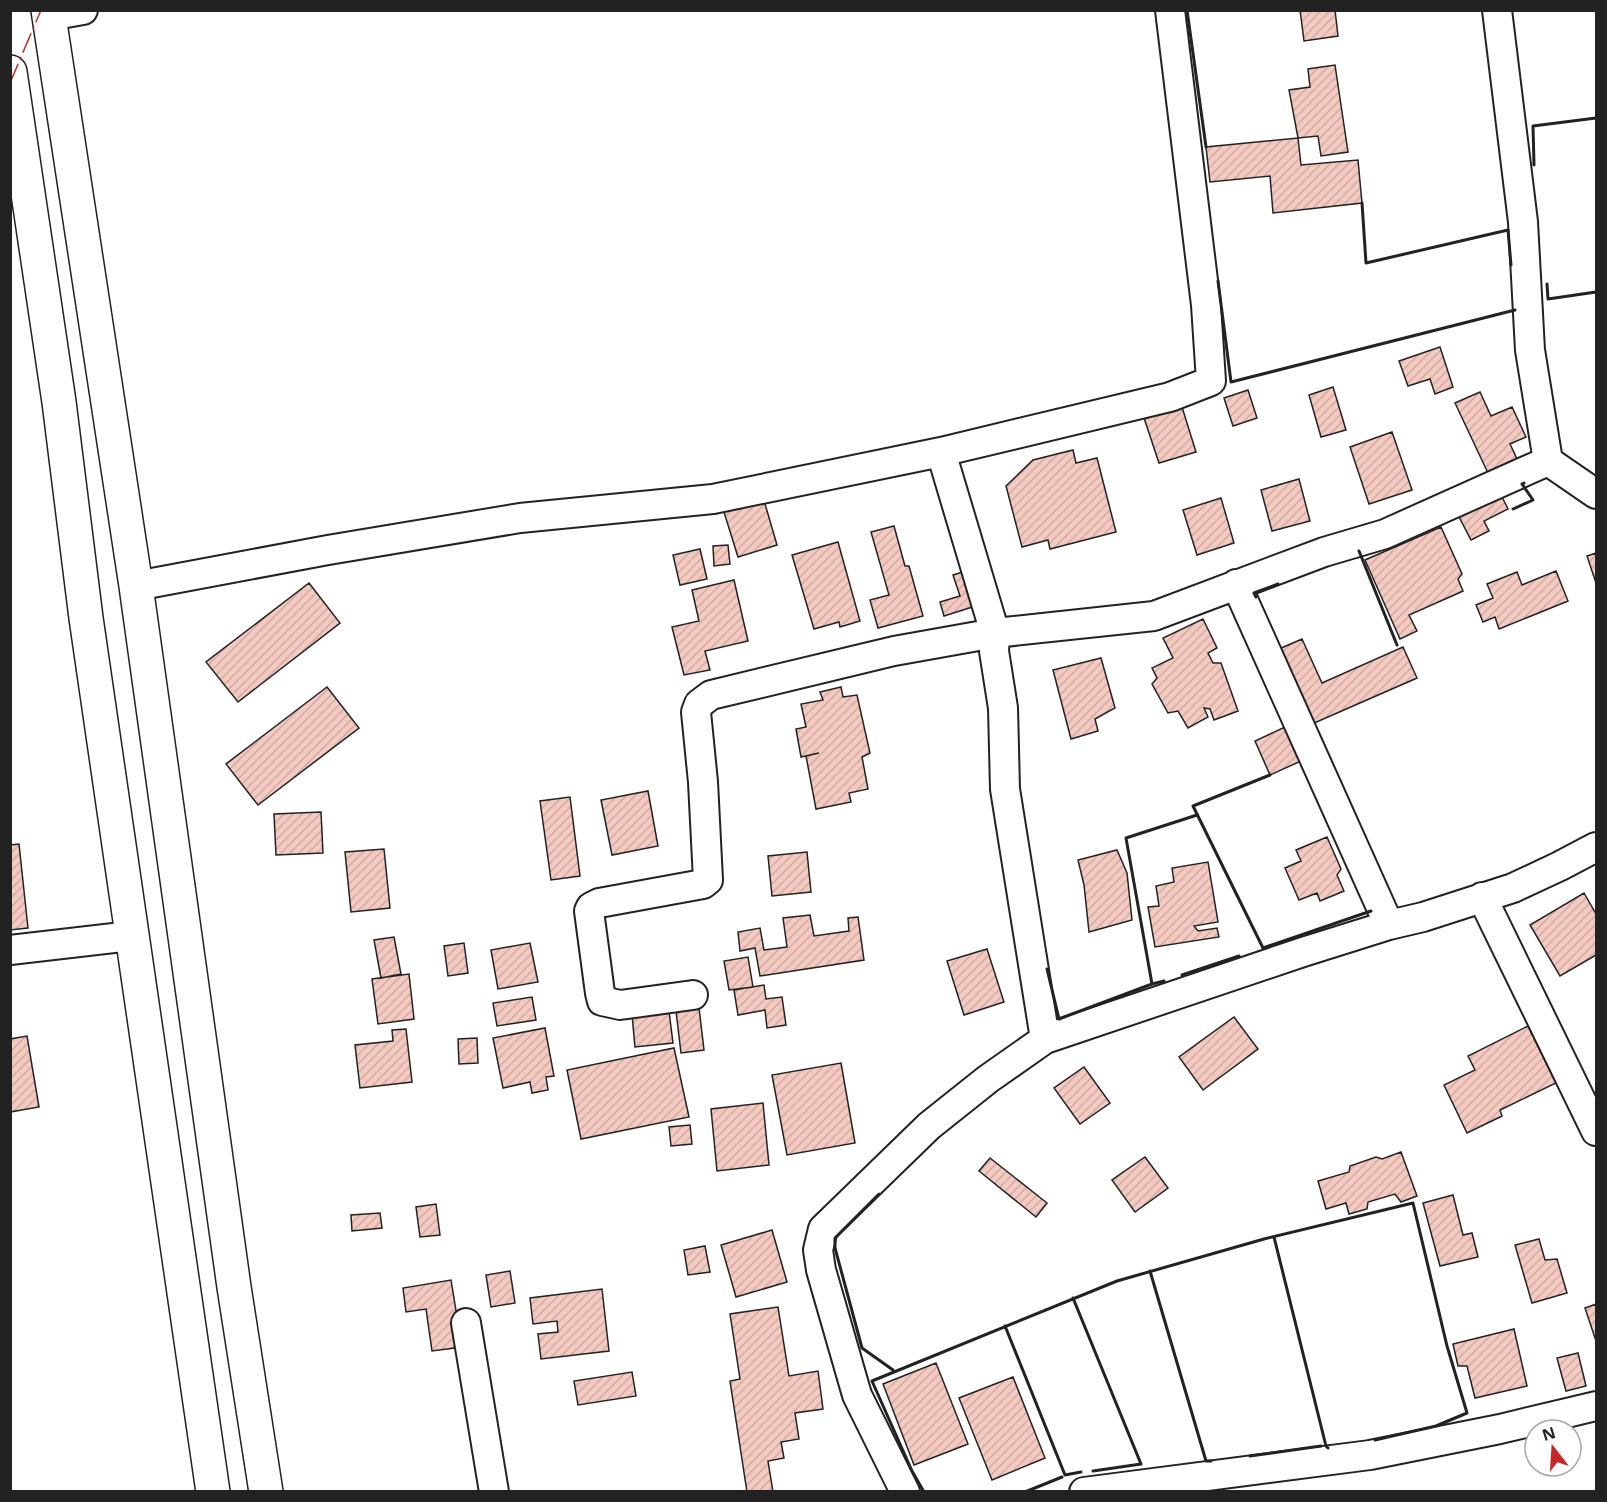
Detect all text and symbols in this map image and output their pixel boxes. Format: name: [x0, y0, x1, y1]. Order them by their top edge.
north arrow: [1523, 1418, 1583, 1478]
text: N: [1539, 1421, 1558, 1446]

